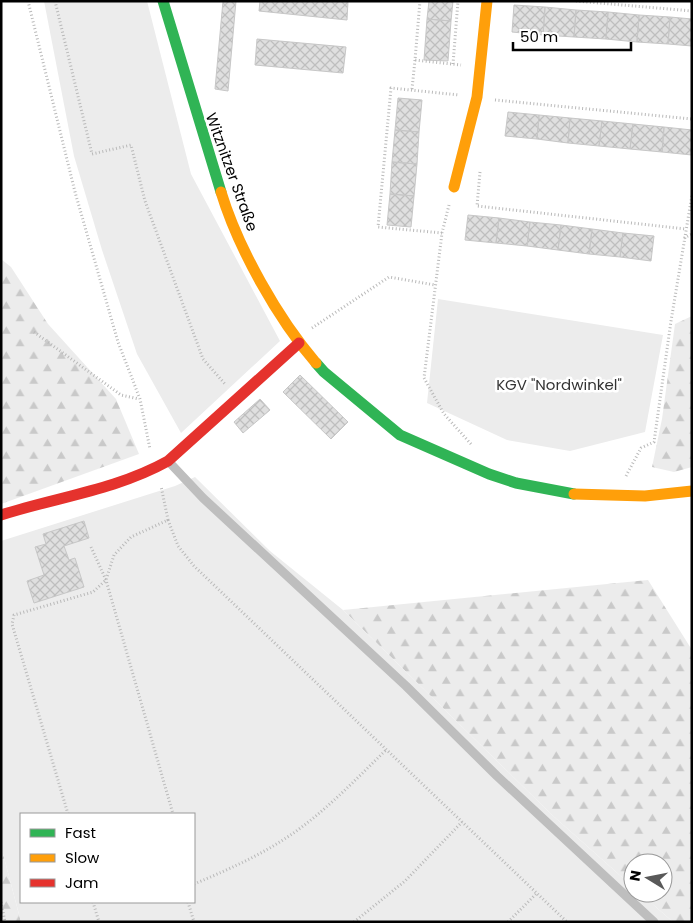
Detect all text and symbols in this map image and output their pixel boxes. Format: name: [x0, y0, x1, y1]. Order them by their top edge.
scale bar: [513, 20, 630, 52]
text: 50 m: [520, 26, 558, 47]
street label: Witznitzer Straße: [201, 110, 263, 234]
park label: KGV "Nordwinkel": [496, 374, 622, 395]
legend: [20, 813, 195, 903]
text: Fast: [65, 822, 96, 843]
text: Slow: [65, 847, 100, 868]
north arrow: [623, 853, 673, 903]
text: N: [624, 869, 646, 883]
text: Jam: [65, 872, 99, 893]

